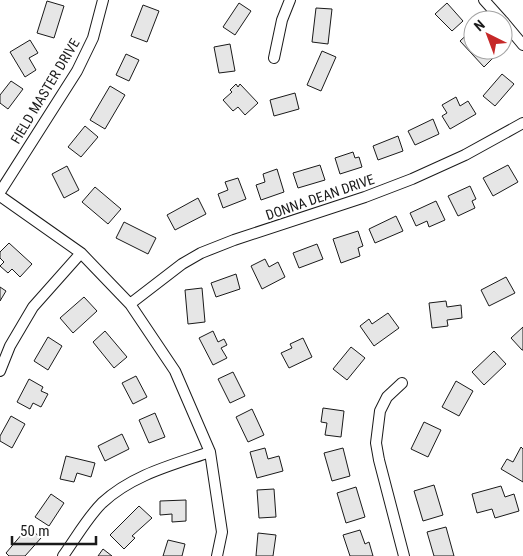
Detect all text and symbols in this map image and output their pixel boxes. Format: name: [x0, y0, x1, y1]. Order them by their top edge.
north arrow: [463, 10, 513, 60]
text: N: [471, 17, 488, 34]
street label: FIELD MASTER DRIVE: [7, 36, 83, 146]
street label: DONNA DEAN DRIVE: [264, 171, 376, 223]
scale bar: [12, 514, 96, 546]
text: 50 m: [20, 522, 50, 540]

